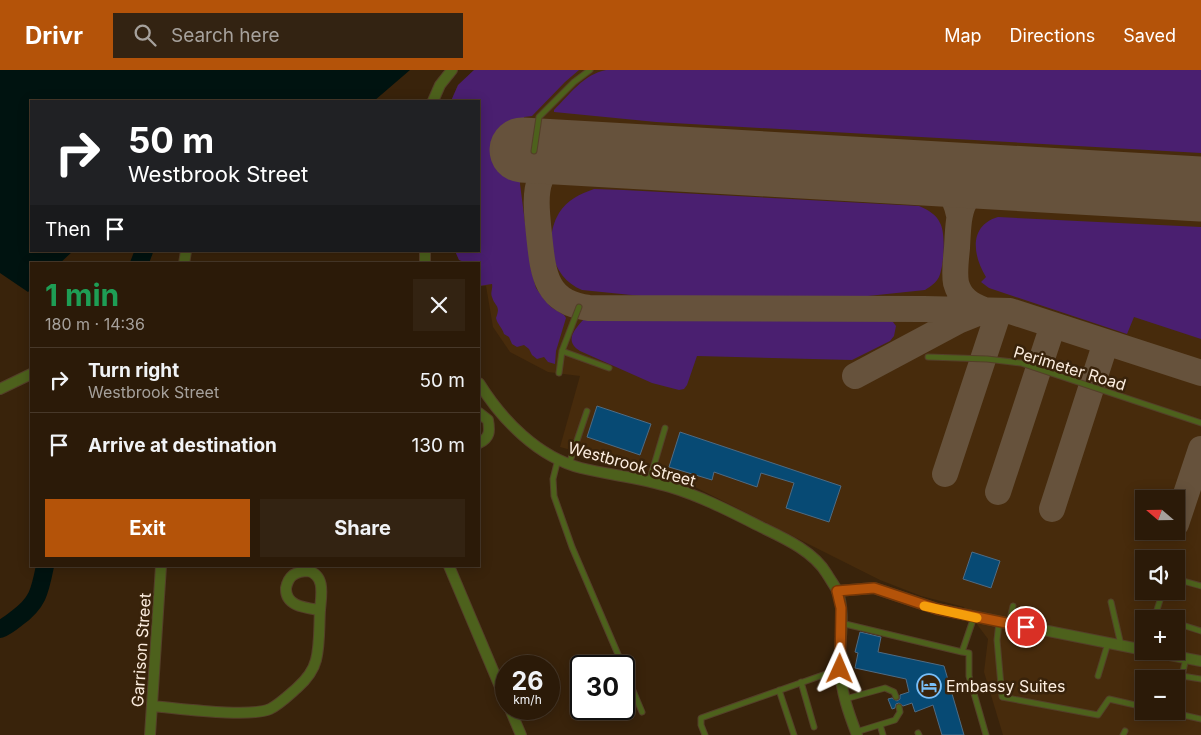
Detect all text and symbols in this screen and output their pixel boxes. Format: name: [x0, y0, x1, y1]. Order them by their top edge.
search box: [113, 13, 463, 58]
text: Drivr: [25, 21, 83, 50]
icon: search: [131, 21, 159, 49]
text: Search here: [171, 24, 280, 47]
text: Map: [944, 25, 982, 46]
text: Directions: [1010, 25, 1095, 46]
text: Saved: [1123, 25, 1176, 46]
text: 50 m: [128, 119, 214, 161]
icon: right: [45, 120, 110, 185]
text: Westbrook Street: [128, 161, 308, 187]
icon: arrive: [101, 215, 129, 243]
text: Then: [45, 218, 91, 241]
text: 1 min: [45, 277, 119, 313]
button: close: [413, 279, 465, 331]
text: 180 m · 14:36: [45, 314, 145, 334]
street label: Perimeter Road: [1011, 341, 1129, 395]
text: Turn right: [88, 359, 179, 382]
icon: right: [45, 366, 73, 394]
text: 50 m: [419, 369, 465, 392]
text: Westbrook Street: [88, 382, 219, 402]
icon: arrive: [45, 431, 73, 459]
text: Arrive at destination: [88, 434, 277, 457]
text: 130 m: [412, 434, 465, 457]
street label: Westbrook Street: [566, 437, 698, 491]
north arrow: [1135, 490, 1185, 540]
map controls: [1135, 490, 1185, 720]
button: Exit: [45, 499, 250, 557]
button: Share: [260, 499, 465, 557]
button: sound: [1135, 550, 1185, 600]
street label: Garrison Street: [127, 592, 155, 708]
pin: [1005, 606, 1047, 648]
button: +: [1135, 610, 1185, 660]
icon: arrive: [1012, 613, 1040, 641]
position arrow: [813, 642, 865, 694]
speed limit sign: 30: [570, 655, 635, 720]
text: 26: [512, 666, 543, 696]
button: −: [1135, 670, 1185, 720]
hotel icon: Embassy Suites: [916, 673, 942, 699]
place label: Embassy Suites: [946, 676, 1065, 696]
text: km/h: [513, 692, 542, 707]

